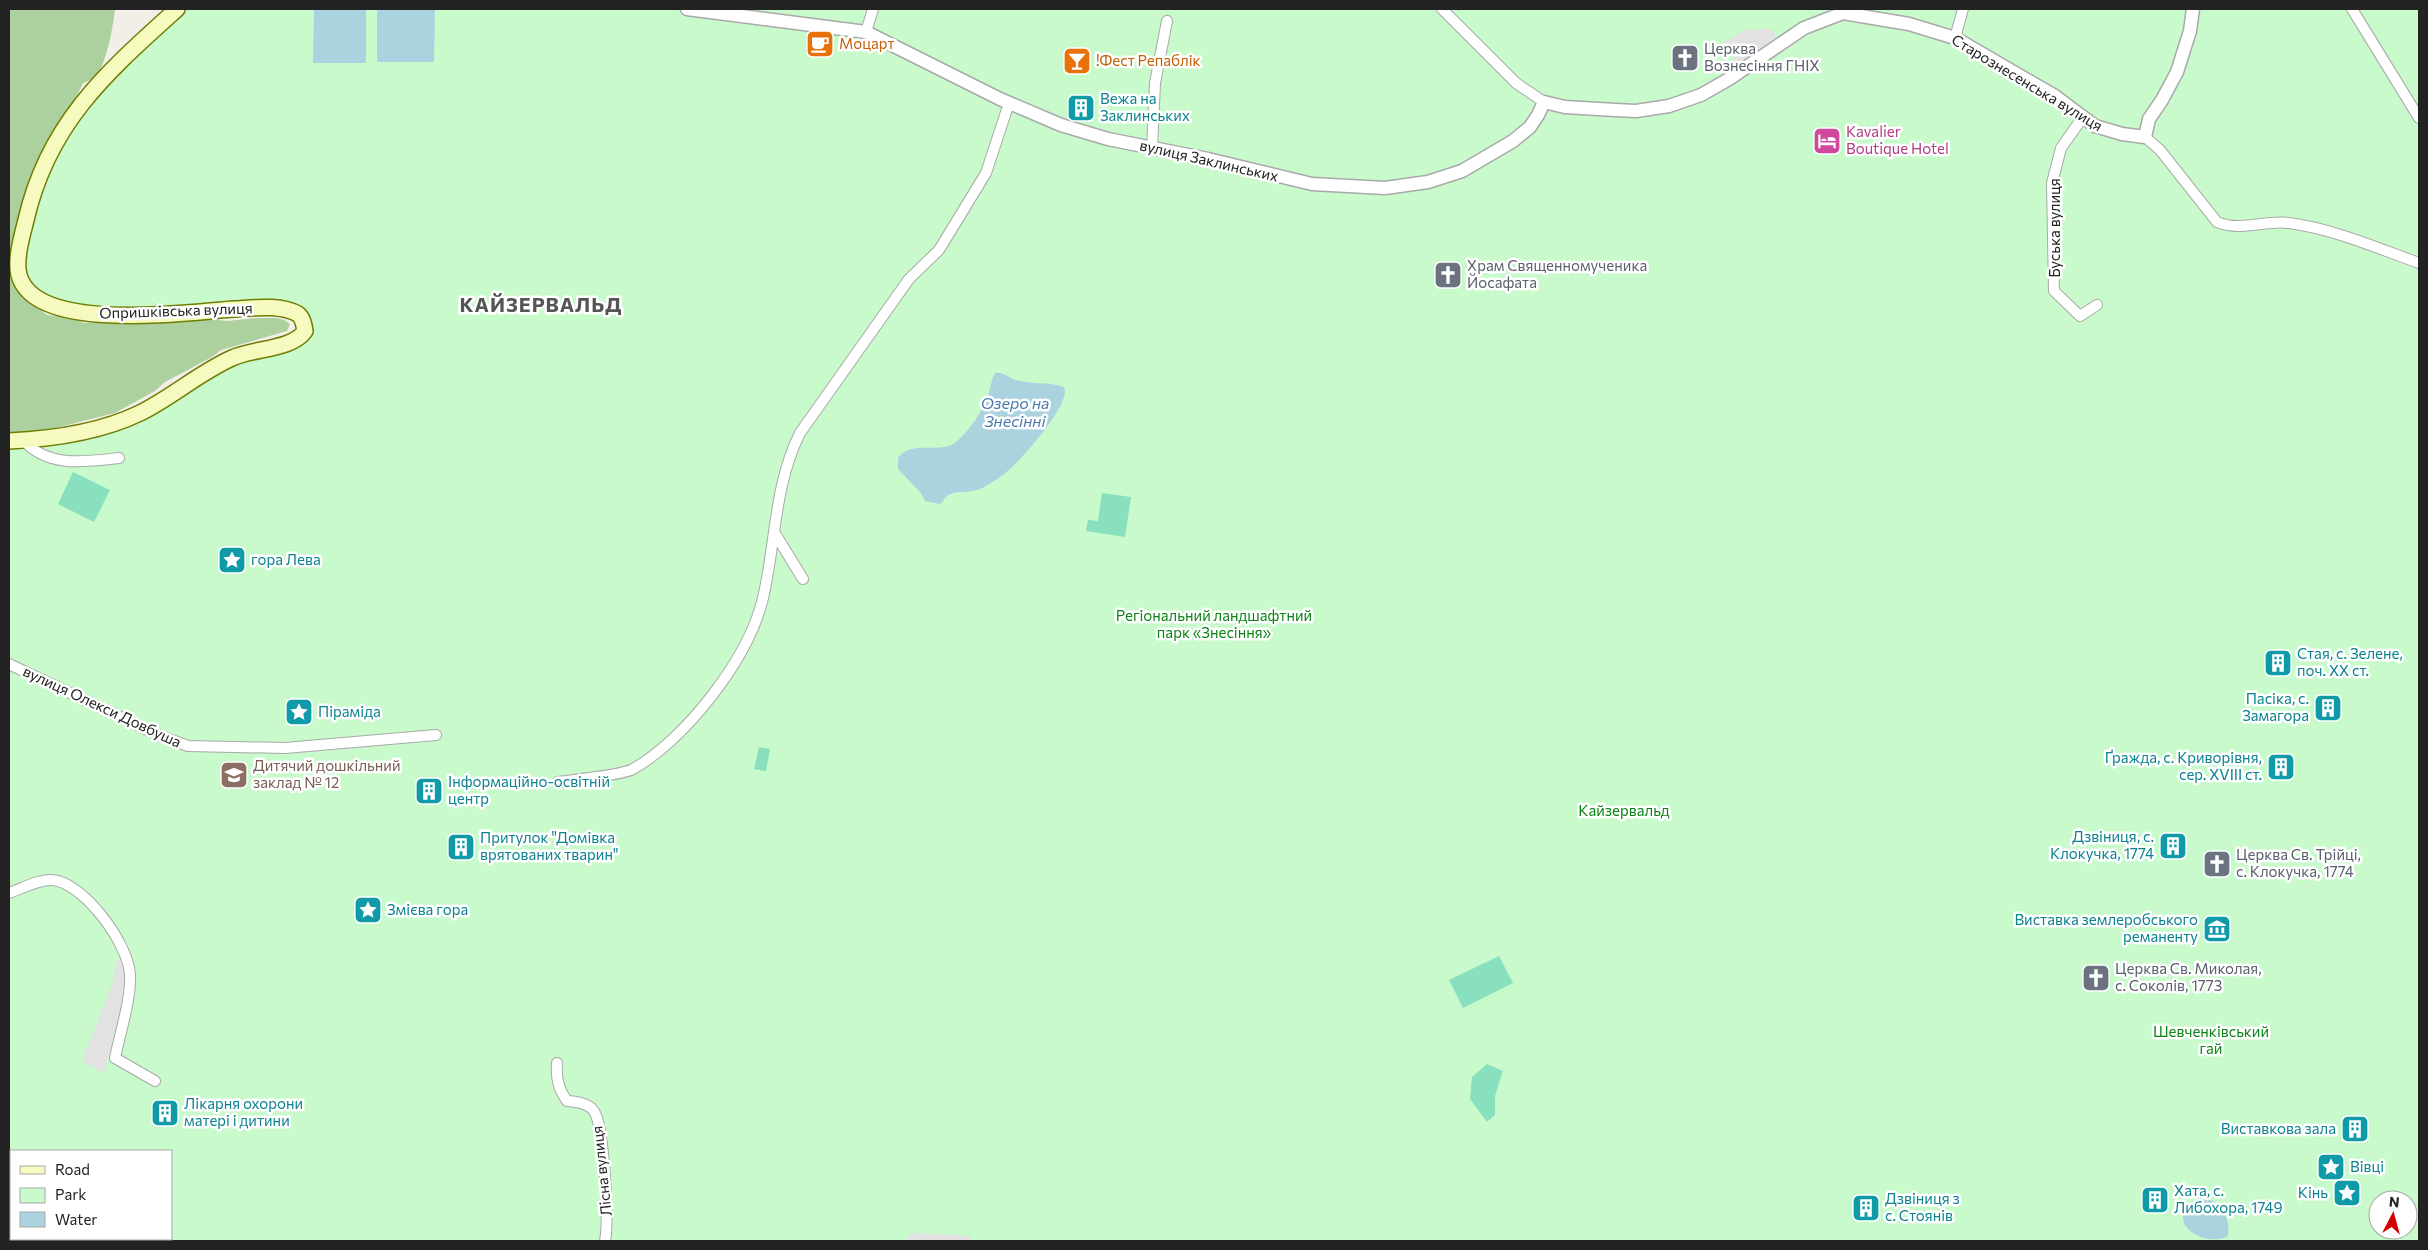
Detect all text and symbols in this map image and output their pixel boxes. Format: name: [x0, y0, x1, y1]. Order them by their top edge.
cafe icon: Моцарт: [805, 29, 835, 59]
street label: Старознесенська вулиця: [1949, 30, 2106, 134]
place label: Моцарт: [839, 34, 895, 52]
place label: Церква Вознесіння ГНІХ: [1704, 39, 1820, 74]
church icon: Церква Вознесіння ГНІХ: [1670, 43, 1700, 73]
bar icon: !Фест Репаблік: [1062, 46, 1092, 76]
place label: !Фест Репаблік: [1096, 51, 1201, 69]
place label: Вежа на Заклинських: [1100, 89, 1190, 124]
building icon: Вежа на Заклинських: [1066, 93, 1096, 123]
place label: Kavalier Boutique Hotel: [1846, 122, 1949, 157]
hotel icon: Kavalier Boutique Hotel: [1812, 126, 1842, 156]
street label: вулиця Заклинських: [1138, 135, 1280, 185]
street label: Буська вулиця: [2045, 178, 2063, 278]
place label: Храм Священномученика Йосафата: [1467, 256, 1647, 291]
church icon: Храм Священномученика Йосафата: [1433, 260, 1463, 290]
district label: КАЙЗЕРВАЛЬД: [460, 292, 622, 316]
street label: Опришківська вулиця: [99, 298, 253, 322]
water label: Озеро на Знесінні: [981, 393, 1049, 430]
place icon: гора Лева: [217, 545, 247, 575]
place label: гора Лева: [251, 550, 321, 568]
park label: Регіональний ландшафтний парк «Знесіння»: [1116, 606, 1312, 641]
place label: Стая, с. Зелене, поч. XX ст.: [2297, 644, 2403, 679]
building icon: Стая, с. Зелене, поч. XX ст.: [2263, 648, 2293, 678]
street label: вулиця Олекси Довбуша: [20, 661, 184, 751]
place label: Пасіка, с. Замагора: [2242, 689, 2309, 724]
building icon: Пасіка, с. Замагора: [2313, 693, 2343, 723]
place icon: Піраміда: [284, 697, 314, 727]
place label: Піраміда: [318, 702, 381, 720]
place label: Ґражда, с. Криворівня, сер. XVIII ст.: [2105, 748, 2262, 783]
building icon: Ґражда, с. Криворівня, сер. XVIII ст.: [2266, 752, 2296, 782]
place label: Дитячий дошкільний заклад № 12: [253, 756, 401, 791]
school or university icon: Дитячий дошкільний заклад № 12: [219, 760, 249, 790]
place label: Інформаційно-освітній центр: [448, 772, 610, 807]
building icon: Інформаційно-освітній центр: [414, 776, 444, 806]
park label: Кайзервальд: [1578, 801, 1670, 819]
place label: Дзвіниця, с. Клокучка, 1774: [2050, 827, 2154, 862]
place label: Притулок "Домівка врятованих тварин": [480, 828, 619, 863]
building icon: Дзвіниця, с. Клокучка, 1774: [2158, 831, 2188, 861]
building icon: Притулок "Домівка врятованих тварин": [446, 832, 476, 862]
place label: Церква Св. Трійці, с. Клокучка, 1774: [2236, 845, 2361, 880]
church icon: Церква Св. Трійці, с. Клокучка, 1774: [2202, 849, 2232, 879]
place icon: Змієва гора: [353, 895, 383, 925]
place label: Змієва гора: [387, 900, 468, 918]
place label: Виставка землеробського реманенту: [2014, 910, 2198, 945]
museum icon: Виставка землеробського реманенту: [2202, 914, 2232, 944]
place label: Церква Св. Миколая, с. Соколів, 1773: [2115, 959, 2262, 994]
church icon: Церква Св. Миколая, с. Соколів, 1773: [2081, 963, 2111, 993]
park label: Шевченківський гай: [2153, 1022, 2269, 1057]
place label: Лікарня охорони матері і дитини: [184, 1094, 303, 1129]
building icon: Лікарня охорони матері і дитини: [150, 1098, 180, 1128]
building icon: Виставкова зала: [2340, 1114, 2370, 1144]
place label: Виставкова зала: [2221, 1119, 2336, 1137]
street label: Лісна вулиця: [587, 1125, 615, 1217]
legend: [10, 1150, 172, 1240]
place icon: Вівці: [2316, 1152, 2346, 1182]
place label: Вівці: [2350, 1157, 2384, 1175]
text: Road: [55, 1160, 90, 1178]
place icon: Кінь: [2332, 1178, 2362, 1208]
place label: Хата, с. Либохора, 1749: [2174, 1181, 2283, 1216]
place label: Кінь: [2298, 1183, 2328, 1201]
text: Park: [55, 1185, 86, 1203]
building icon: Хата, с. Либохора, 1749: [2140, 1185, 2170, 1215]
place label: Дзвіниця з с. Стоянів: [1885, 1189, 1960, 1224]
north arrow: [2368, 1190, 2418, 1240]
building icon: Дзвіниця з с. Стоянів: [1851, 1193, 1881, 1223]
text: N: [2388, 1193, 2401, 1211]
text: Water: [55, 1210, 97, 1228]

